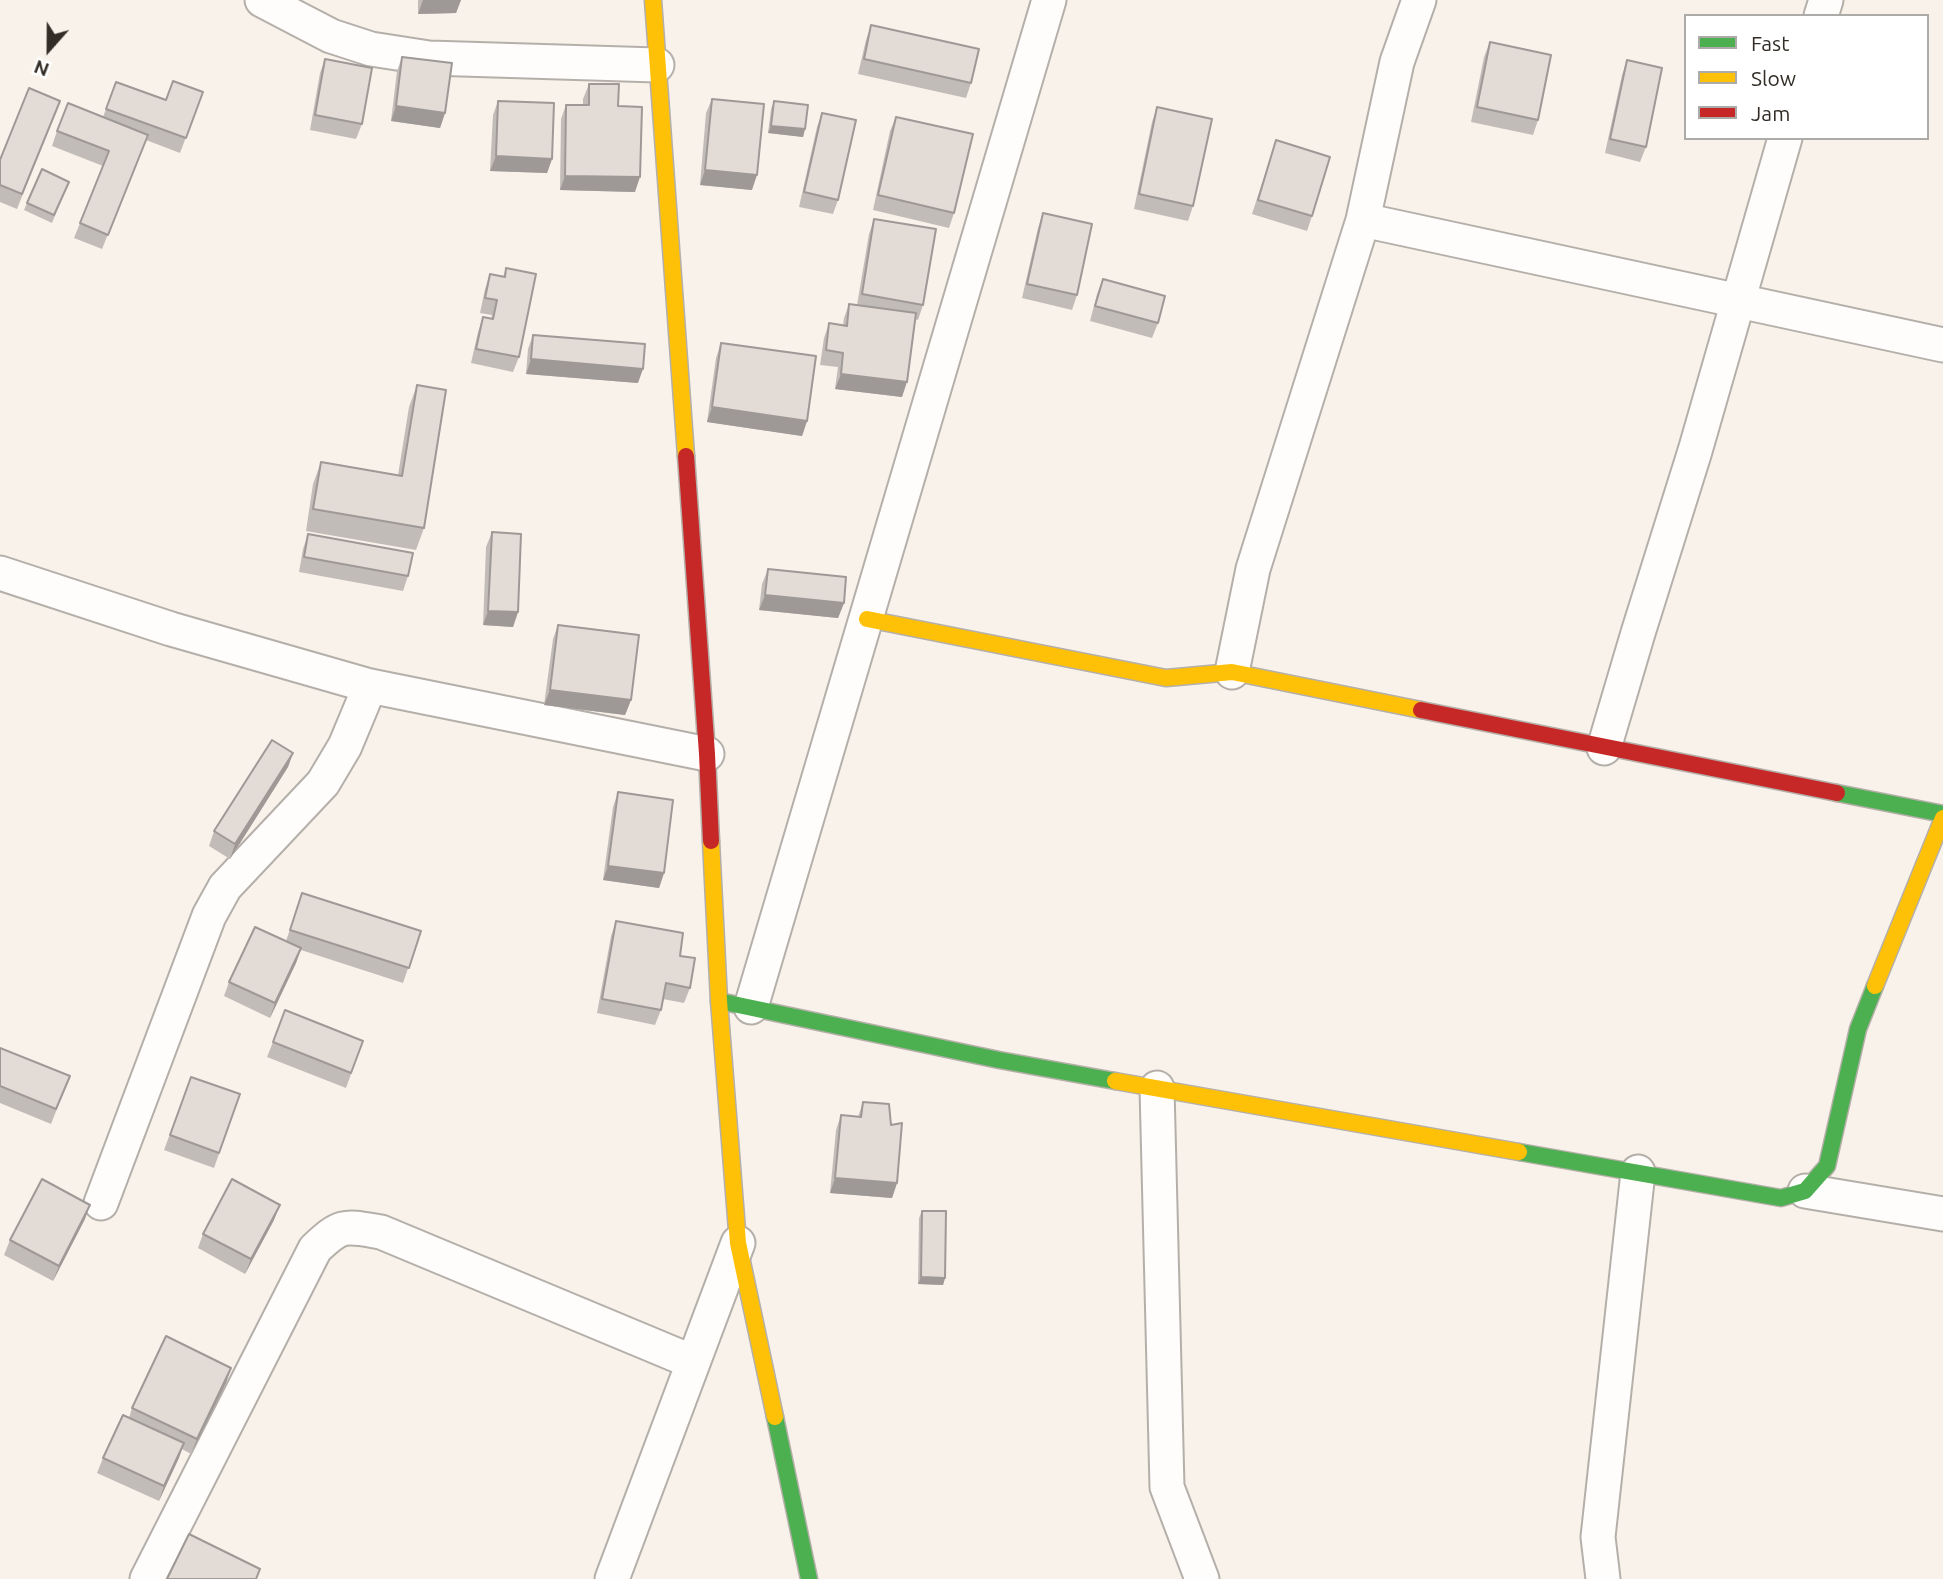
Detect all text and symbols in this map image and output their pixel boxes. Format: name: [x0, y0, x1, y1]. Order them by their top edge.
north arrow: [14, 14, 84, 84]
legend: [1684, 14, 1929, 140]
text: Fast: [1751, 31, 1789, 55]
text: N: [31, 56, 52, 81]
text: Slow: [1751, 66, 1796, 90]
text: Jam: [1751, 101, 1790, 125]

